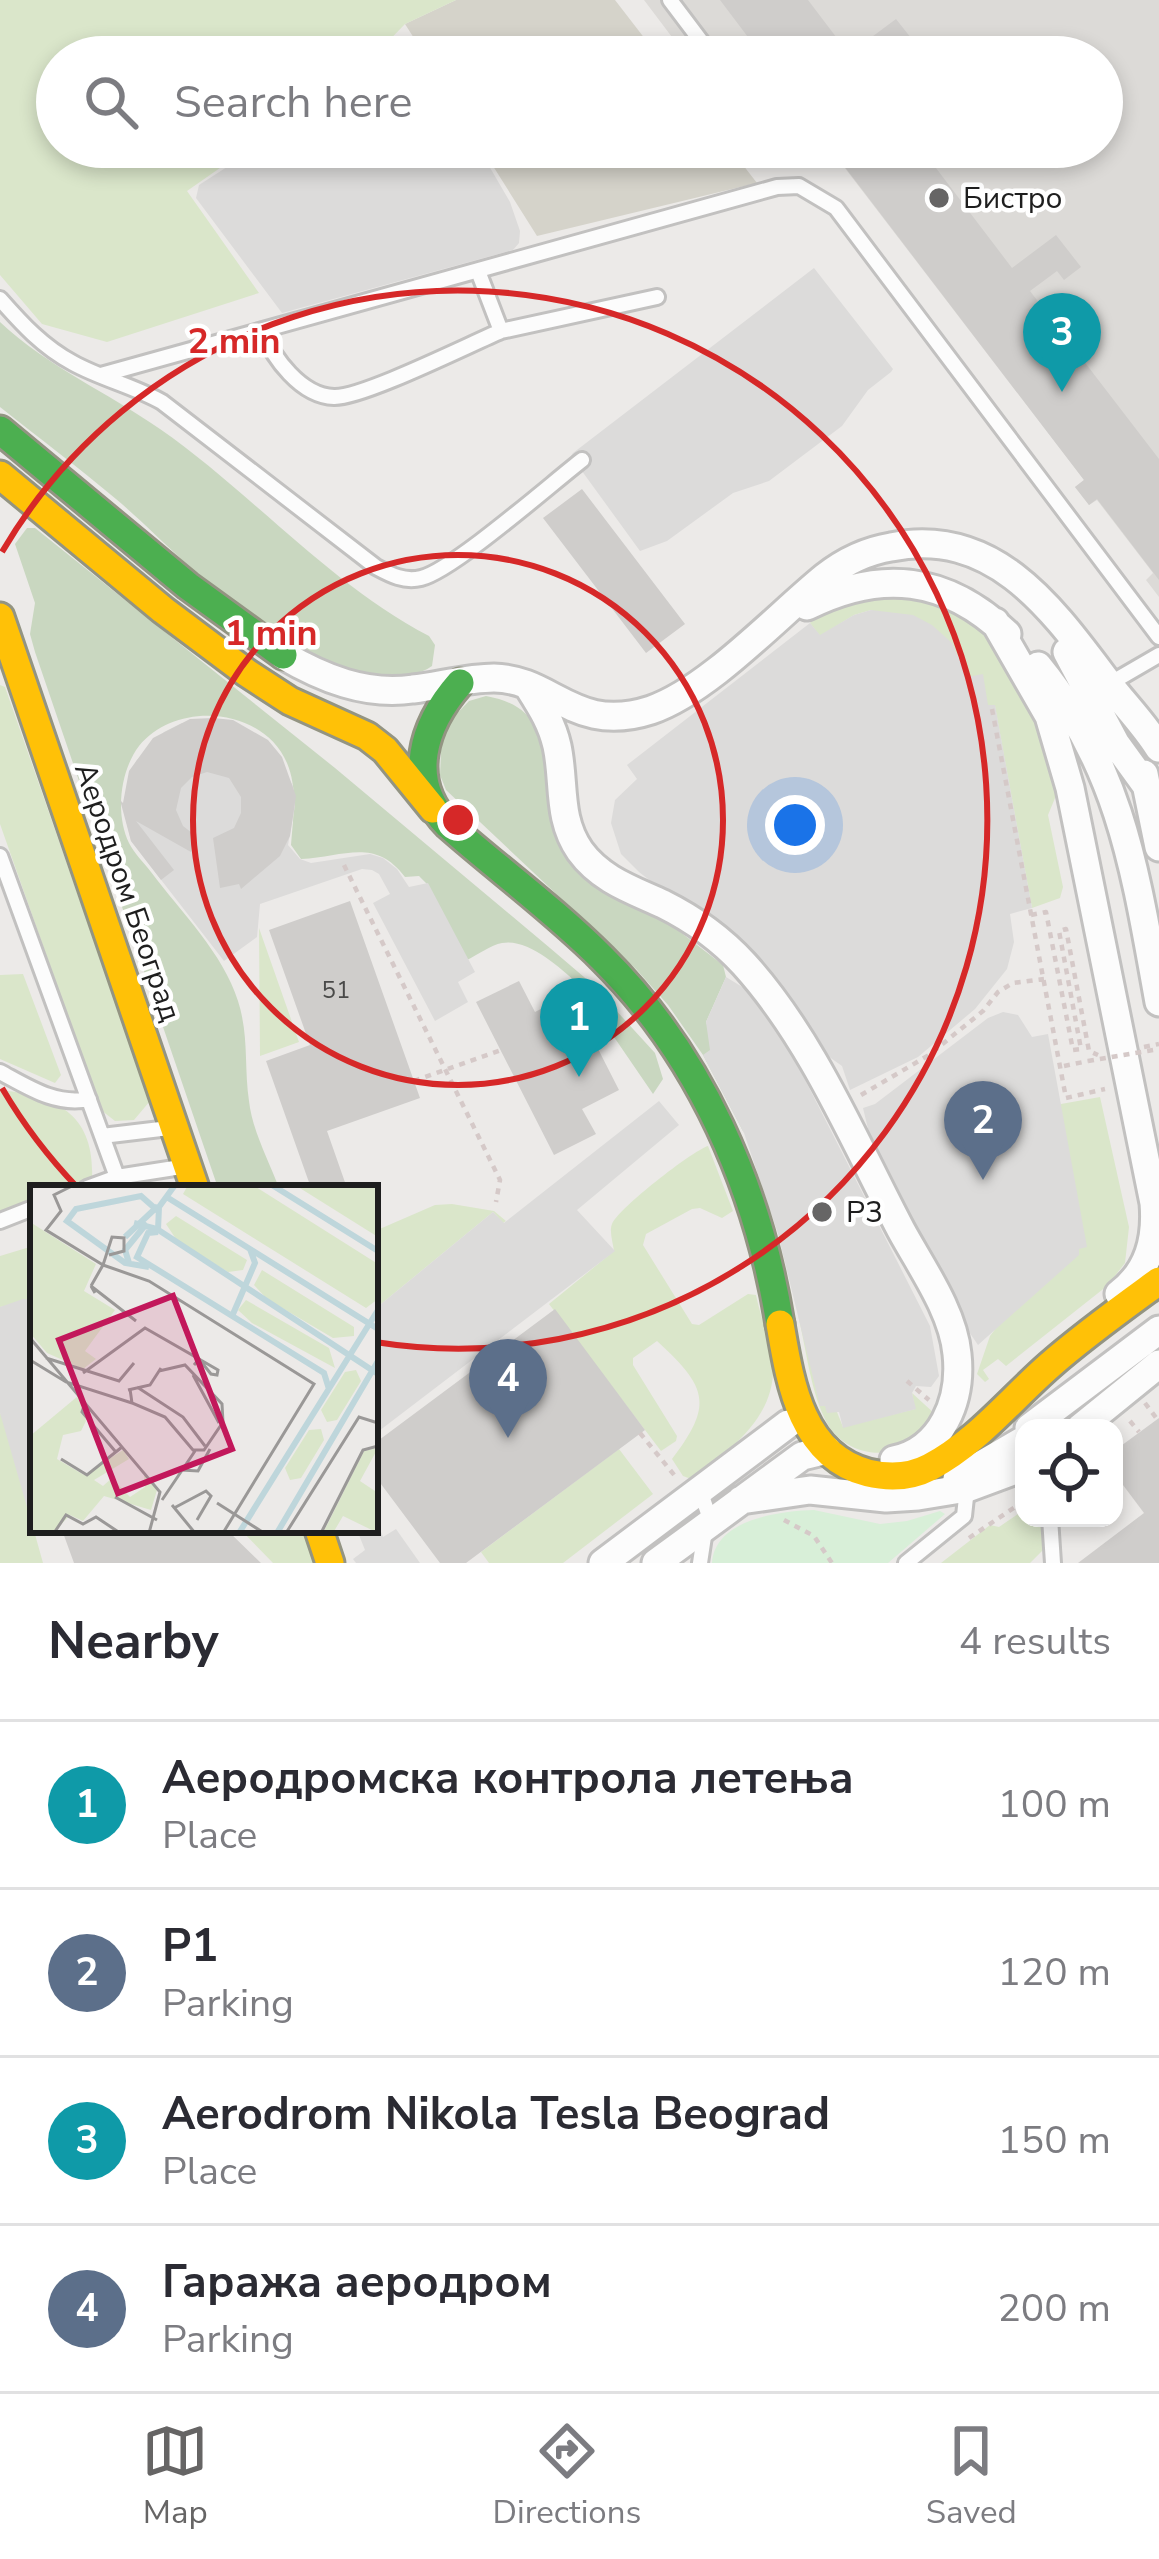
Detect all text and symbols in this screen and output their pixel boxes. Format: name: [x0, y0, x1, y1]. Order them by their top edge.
search box: [36, 36, 1123, 168]
icon: search: [78, 69, 144, 135]
text: Search here: [174, 72, 413, 133]
place label: Бистро: [963, 178, 1063, 219]
marker: Бистро: [926, 185, 952, 211]
pin: 3: [1023, 293, 1101, 392]
text: 2 min: [187, 317, 281, 366]
text: 1 min: [224, 609, 318, 658]
street label: Аеродром Београд: [64, 757, 191, 1027]
your location: [765, 795, 825, 855]
centre of rings: [437, 799, 479, 841]
house number: 51: [322, 974, 350, 1006]
pin: 1: [540, 978, 618, 1077]
pin: 2: [944, 1081, 1022, 1180]
inset map: [30, 1185, 378, 1533]
place label: P3: [846, 1192, 883, 1233]
marker: P3: [809, 1199, 835, 1225]
pin: 4: [469, 1339, 547, 1438]
map controls: [1015, 1419, 1123, 1527]
button: locate: [1015, 1419, 1123, 1527]
text: Nearby: [48, 1606, 219, 1676]
text: 4 results: [959, 1615, 1111, 1668]
text: Аеродромска контрола летења: [162, 1748, 854, 1809]
text: 1: [75, 1778, 99, 1831]
text: 100 m: [997, 1778, 1111, 1831]
text: Place: [162, 1809, 257, 1862]
text: P1: [162, 1916, 218, 1977]
text: 2: [75, 1946, 99, 1999]
text: 120 m: [997, 1946, 1111, 1999]
text: Parking: [162, 1977, 294, 2030]
text: Aerodrom Nikola Tesla Beograd: [162, 2084, 830, 2145]
text: 3: [75, 2114, 99, 2167]
text: 150 m: [997, 2114, 1111, 2167]
text: Place: [162, 2145, 257, 2198]
text: Гаража аеродром: [162, 2252, 552, 2313]
text: 4: [75, 2282, 99, 2335]
text: 200 m: [997, 2282, 1111, 2335]
text: Parking: [162, 2313, 294, 2366]
tab: Map: [142, 2418, 208, 2535]
tab: Directions: [493, 2418, 641, 2535]
tab: Saved: [926, 2418, 1017, 2535]

